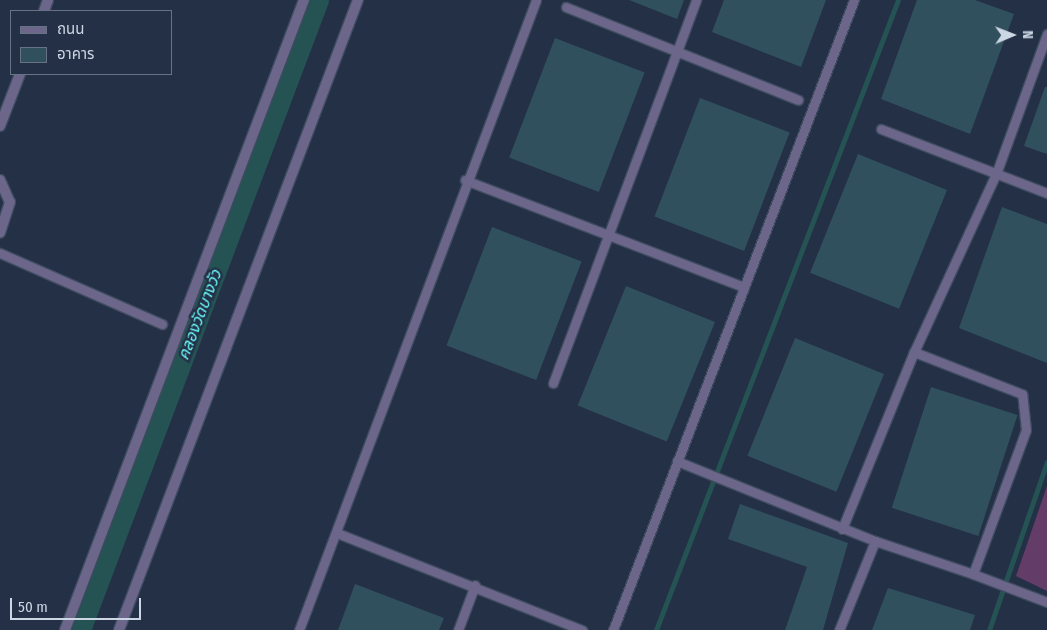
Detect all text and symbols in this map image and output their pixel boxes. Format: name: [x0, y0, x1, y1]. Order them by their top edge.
legend: [10, 10, 172, 75]
north arrow: [987, 10, 1037, 60]
text: ถนน: [57, 20, 84, 38]
text: N: [1019, 30, 1036, 39]
text: อาคาร: [57, 45, 94, 63]
water label: คลองวัดบางวัว: [174, 267, 226, 363]
scale bar: [12, 588, 144, 620]
text: 50 m: [18, 598, 48, 616]

